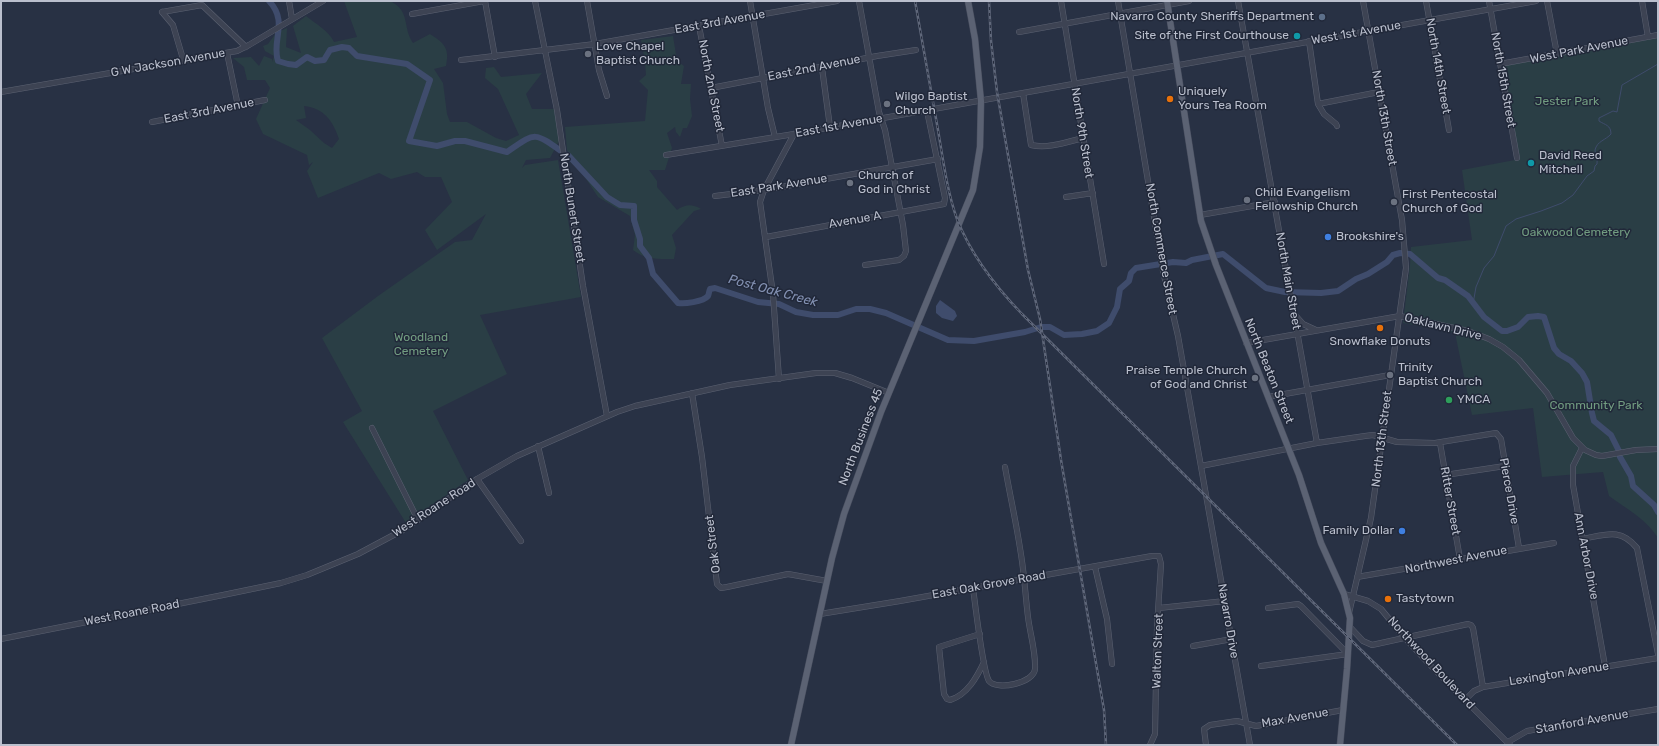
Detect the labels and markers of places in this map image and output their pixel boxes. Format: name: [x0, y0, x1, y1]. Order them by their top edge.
place label: Navarro County Sheriffs Department: [1110, 10, 1314, 24]
marker: Navarro County Sheriffs Department: [1317, 12, 1327, 22]
place label: Site of the First Courthouse: [1134, 29, 1289, 43]
marker: Site of the First Courthouse: [1292, 31, 1302, 41]
place label: Love Chapel Baptist Church: [596, 40, 680, 68]
marker: Love Chapel Baptist Church: [583, 49, 593, 59]
place label: Uniquely Yours Tea Room: [1178, 85, 1267, 113]
place label: Wilgo Baptist Church: [895, 90, 968, 118]
marker: Uniquely Yours Tea Room: [1165, 94, 1175, 104]
marker: Wilgo Baptist Church: [882, 99, 892, 109]
place label: David Reed Mitchell: [1539, 149, 1602, 177]
marker: David Reed Mitchell: [1526, 158, 1536, 168]
place label: Church of God in Christ: [858, 169, 930, 197]
marker: Church of God in Christ: [845, 178, 855, 188]
place label: Child Evangelism Fellowship Church: [1255, 186, 1358, 214]
place label: First Pentecostal Church of God: [1402, 188, 1497, 216]
marker: Child Evangelism Fellowship Church: [1242, 195, 1252, 205]
marker: First Pentecostal Church of God: [1389, 197, 1399, 207]
place label: Brookshire's: [1336, 230, 1404, 244]
marker: Brookshire's: [1323, 232, 1333, 242]
marker: Snowflake Donuts: [1375, 323, 1385, 333]
place label: Snowflake Donuts: [1330, 335, 1430, 349]
place label: Trinity Baptist Church: [1398, 361, 1482, 389]
place label: Praise Temple Church of God and Christ: [1126, 364, 1247, 392]
marker: Trinity Baptist Church: [1385, 370, 1395, 380]
marker: Praise Temple Church of God and Christ: [1250, 373, 1260, 383]
place label: YMCA: [1457, 393, 1490, 407]
marker: YMCA: [1444, 395, 1454, 405]
place label: Family Dollar: [1322, 524, 1394, 538]
marker: Family Dollar: [1397, 526, 1407, 536]
place label: Tastytown: [1396, 592, 1454, 606]
marker: Tastytown: [1383, 594, 1393, 604]

